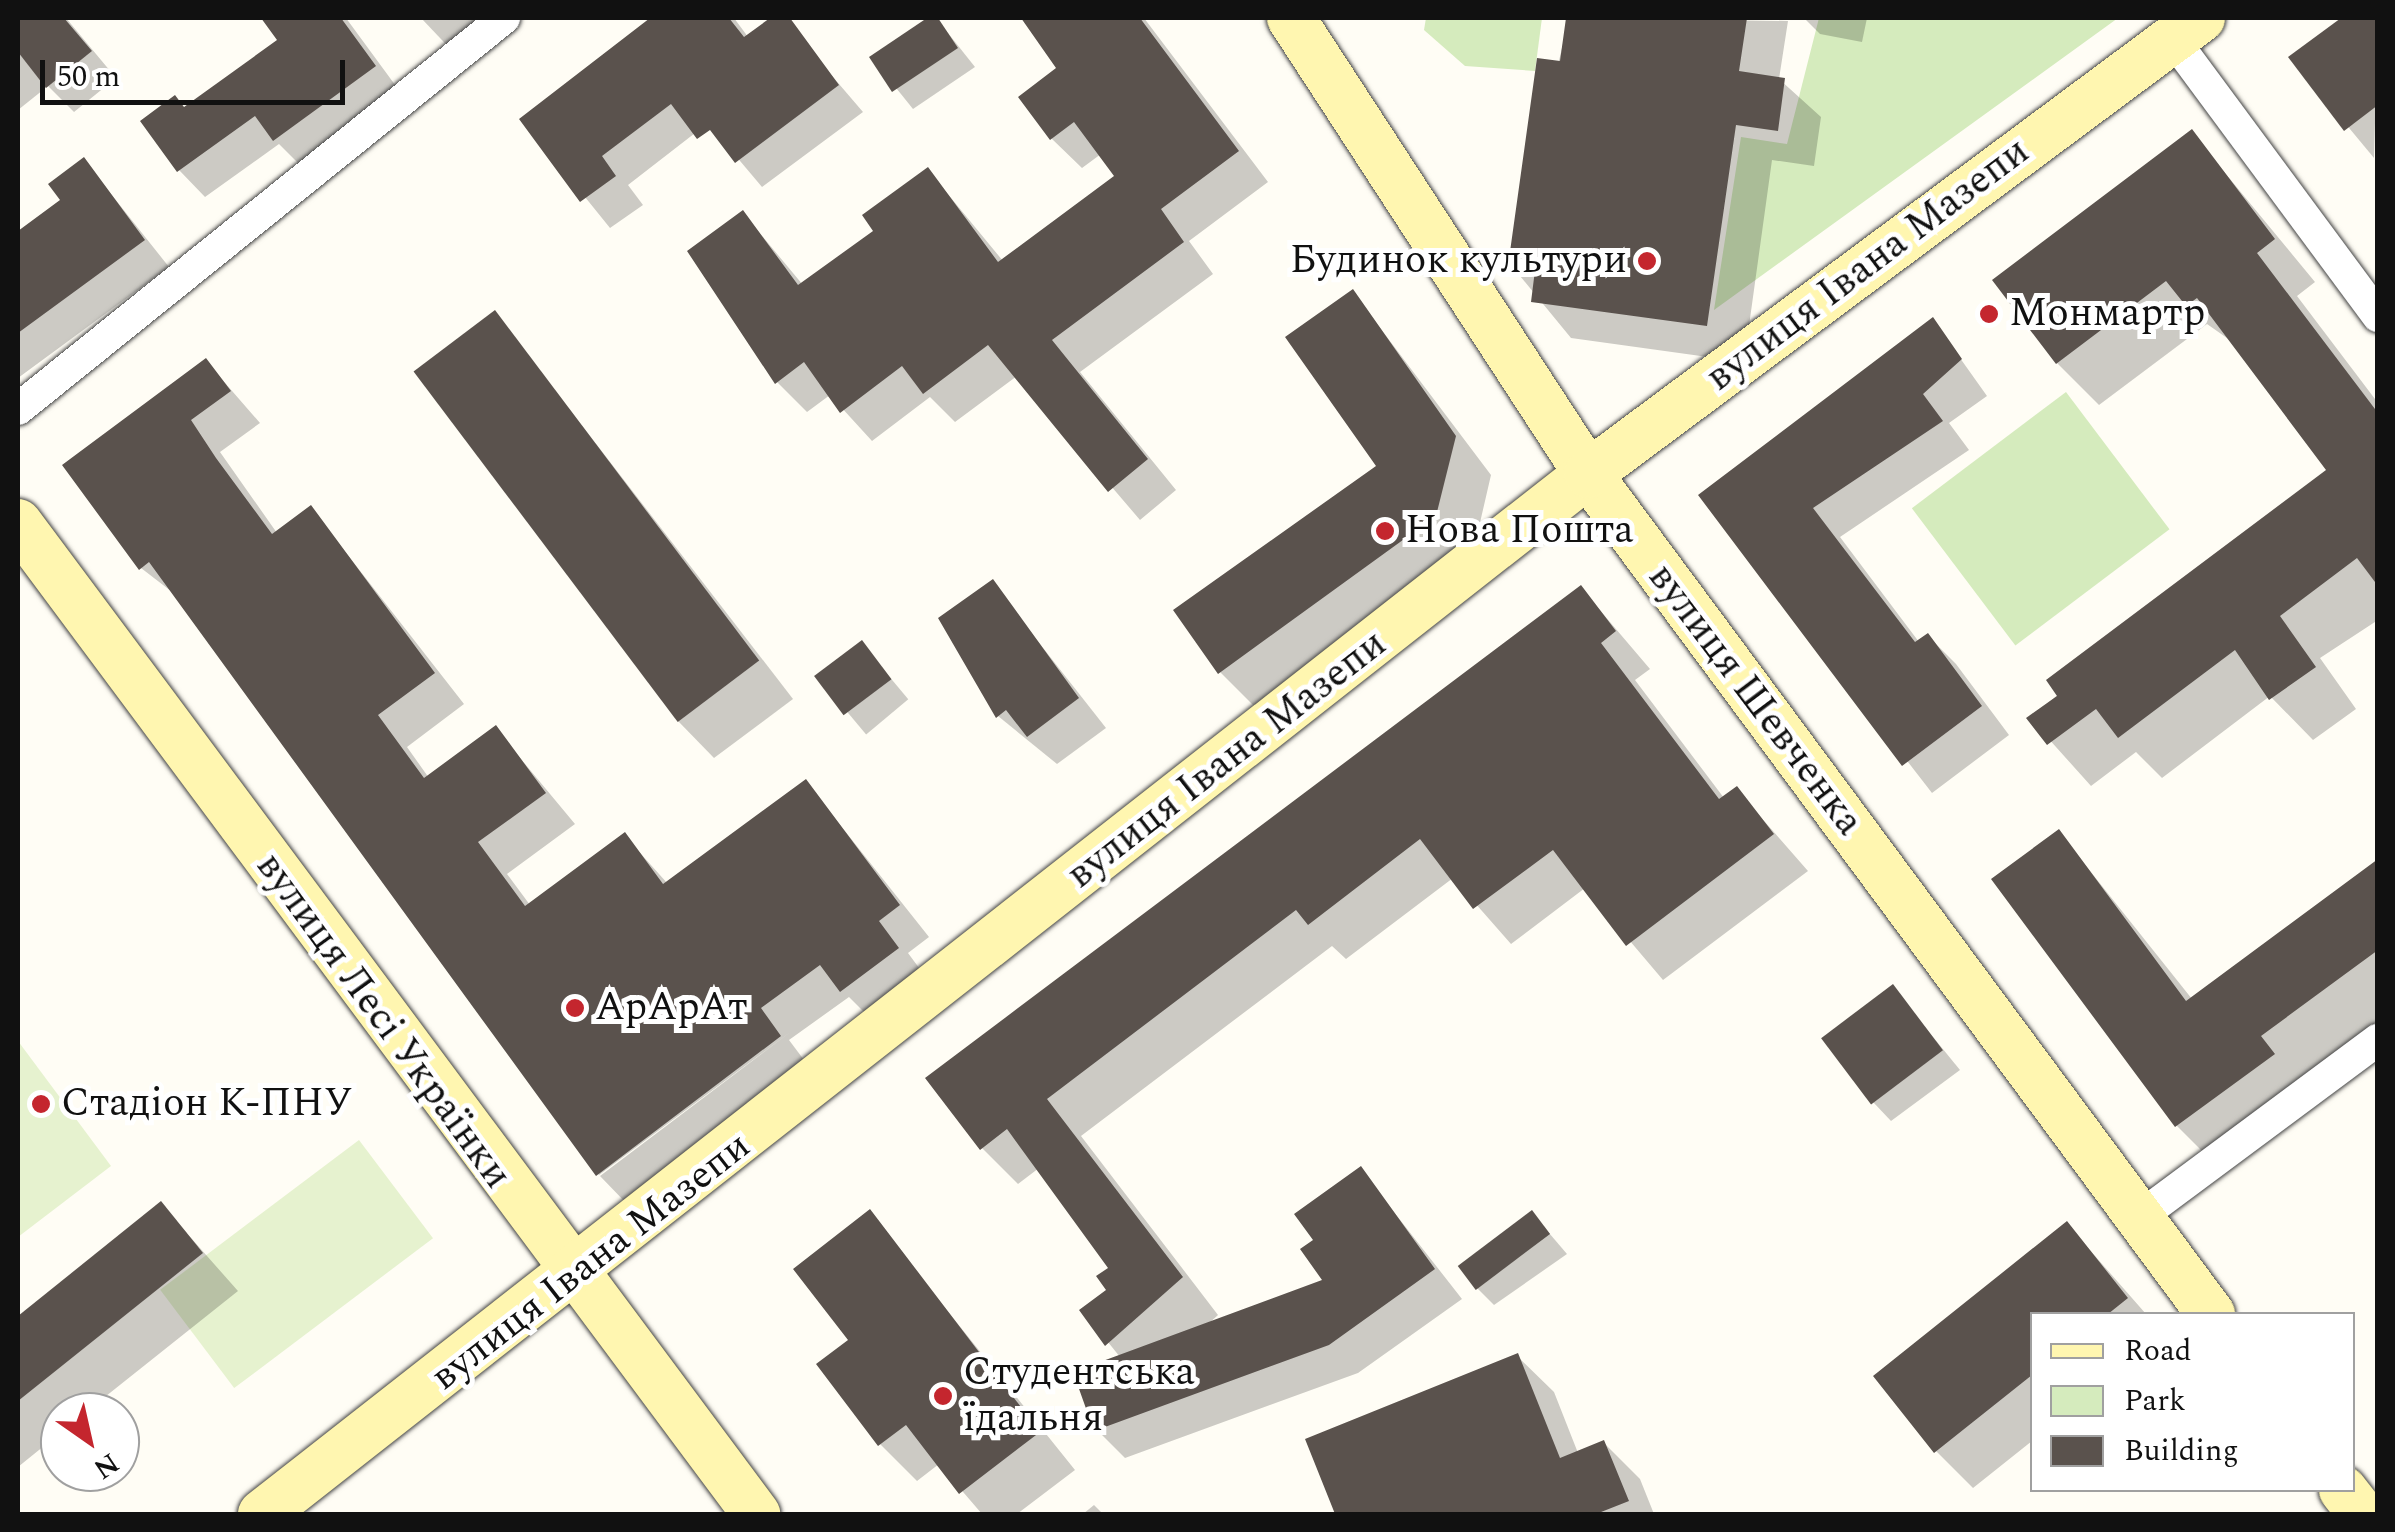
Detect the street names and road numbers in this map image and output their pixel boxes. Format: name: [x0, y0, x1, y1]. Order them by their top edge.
street label: вулиця Івана Мазепи: [1697, 128, 2039, 402]
street label: вулиця Шевченка: [1637, 555, 1873, 845]
street label: вулиця Івана Мазепи: [1058, 620, 1396, 900]
street label: вулиця Лесі Українки: [245, 844, 521, 1198]
street label: вулиця Івана Мазепи: [422, 1122, 760, 1402]

